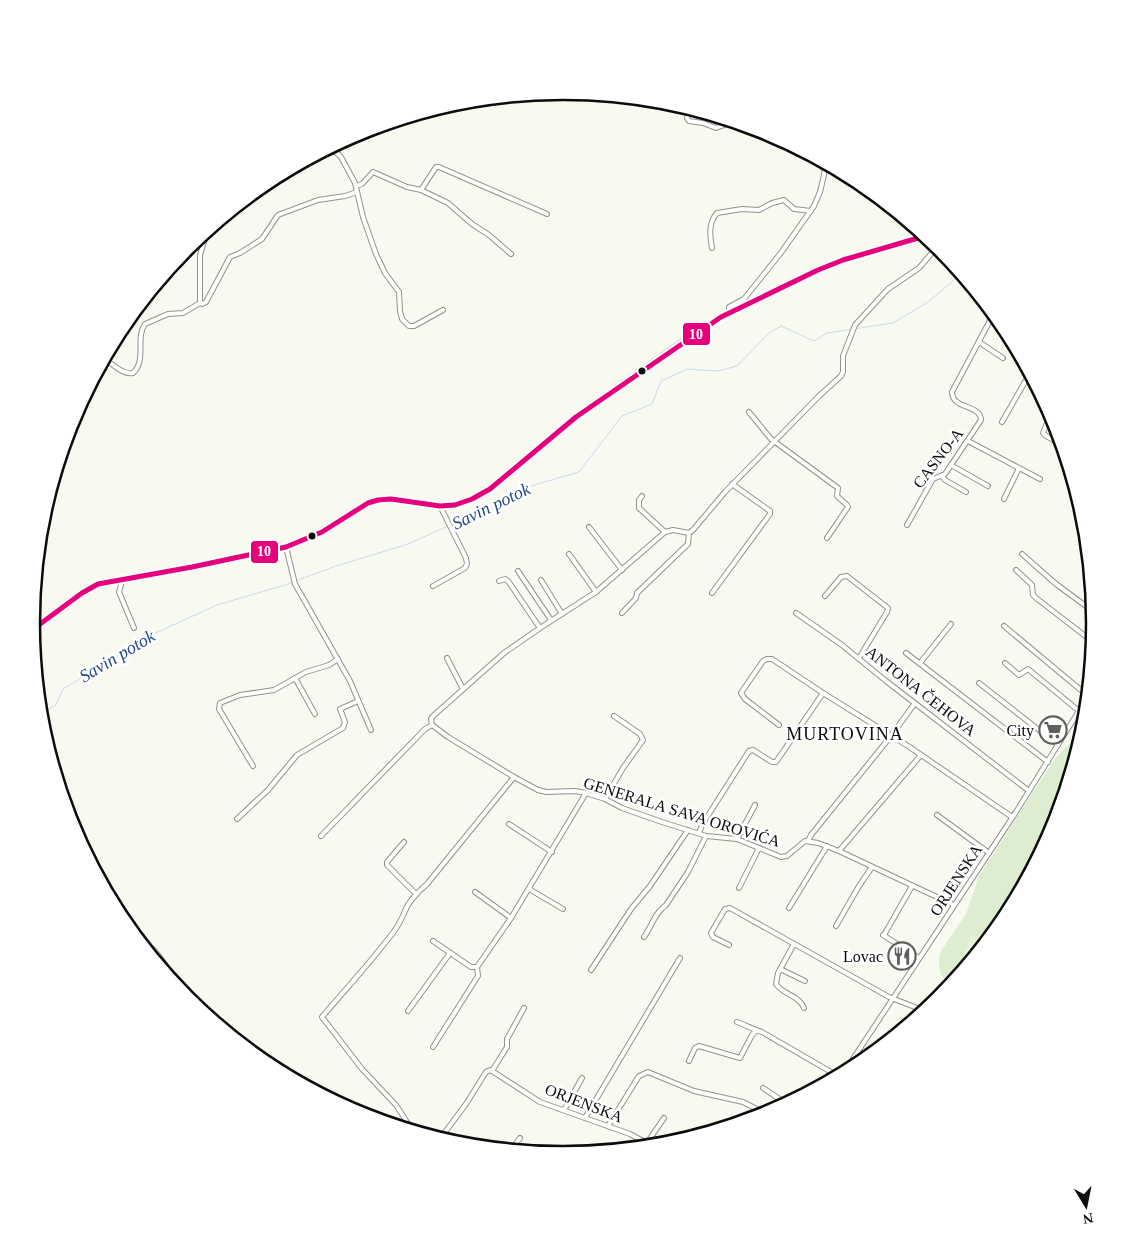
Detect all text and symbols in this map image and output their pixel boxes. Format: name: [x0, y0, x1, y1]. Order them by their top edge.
line badge: 10: [682, 322, 711, 346]
text: 10: [689, 327, 703, 342]
unlabelled marker: [637, 366, 647, 376]
street label: CASNO-A: [909, 424, 967, 491]
water label: Savin potok: [449, 478, 534, 534]
unlabelled marker: [307, 531, 317, 541]
line badge: 10: [250, 540, 279, 564]
text: 10: [257, 544, 271, 559]
water label: Savin potok: [76, 625, 159, 686]
street label: ANTONA ČEHOVA: [863, 642, 980, 740]
supermarket icon: City: [1038, 715, 1068, 745]
place label: City: [1006, 722, 1034, 740]
district label: MURTOVINA: [786, 724, 904, 744]
street label: GENERALA SAVA OROVIĆA: [582, 773, 783, 850]
street label: ORJENSKA: [927, 841, 986, 919]
restaurant icon: Lovac: [887, 941, 917, 971]
place label: Lovac: [843, 948, 883, 965]
street label: ORJENSKA: [543, 1080, 626, 1126]
north arrow: [1061, 1181, 1111, 1231]
text: N: [1082, 1210, 1094, 1227]

